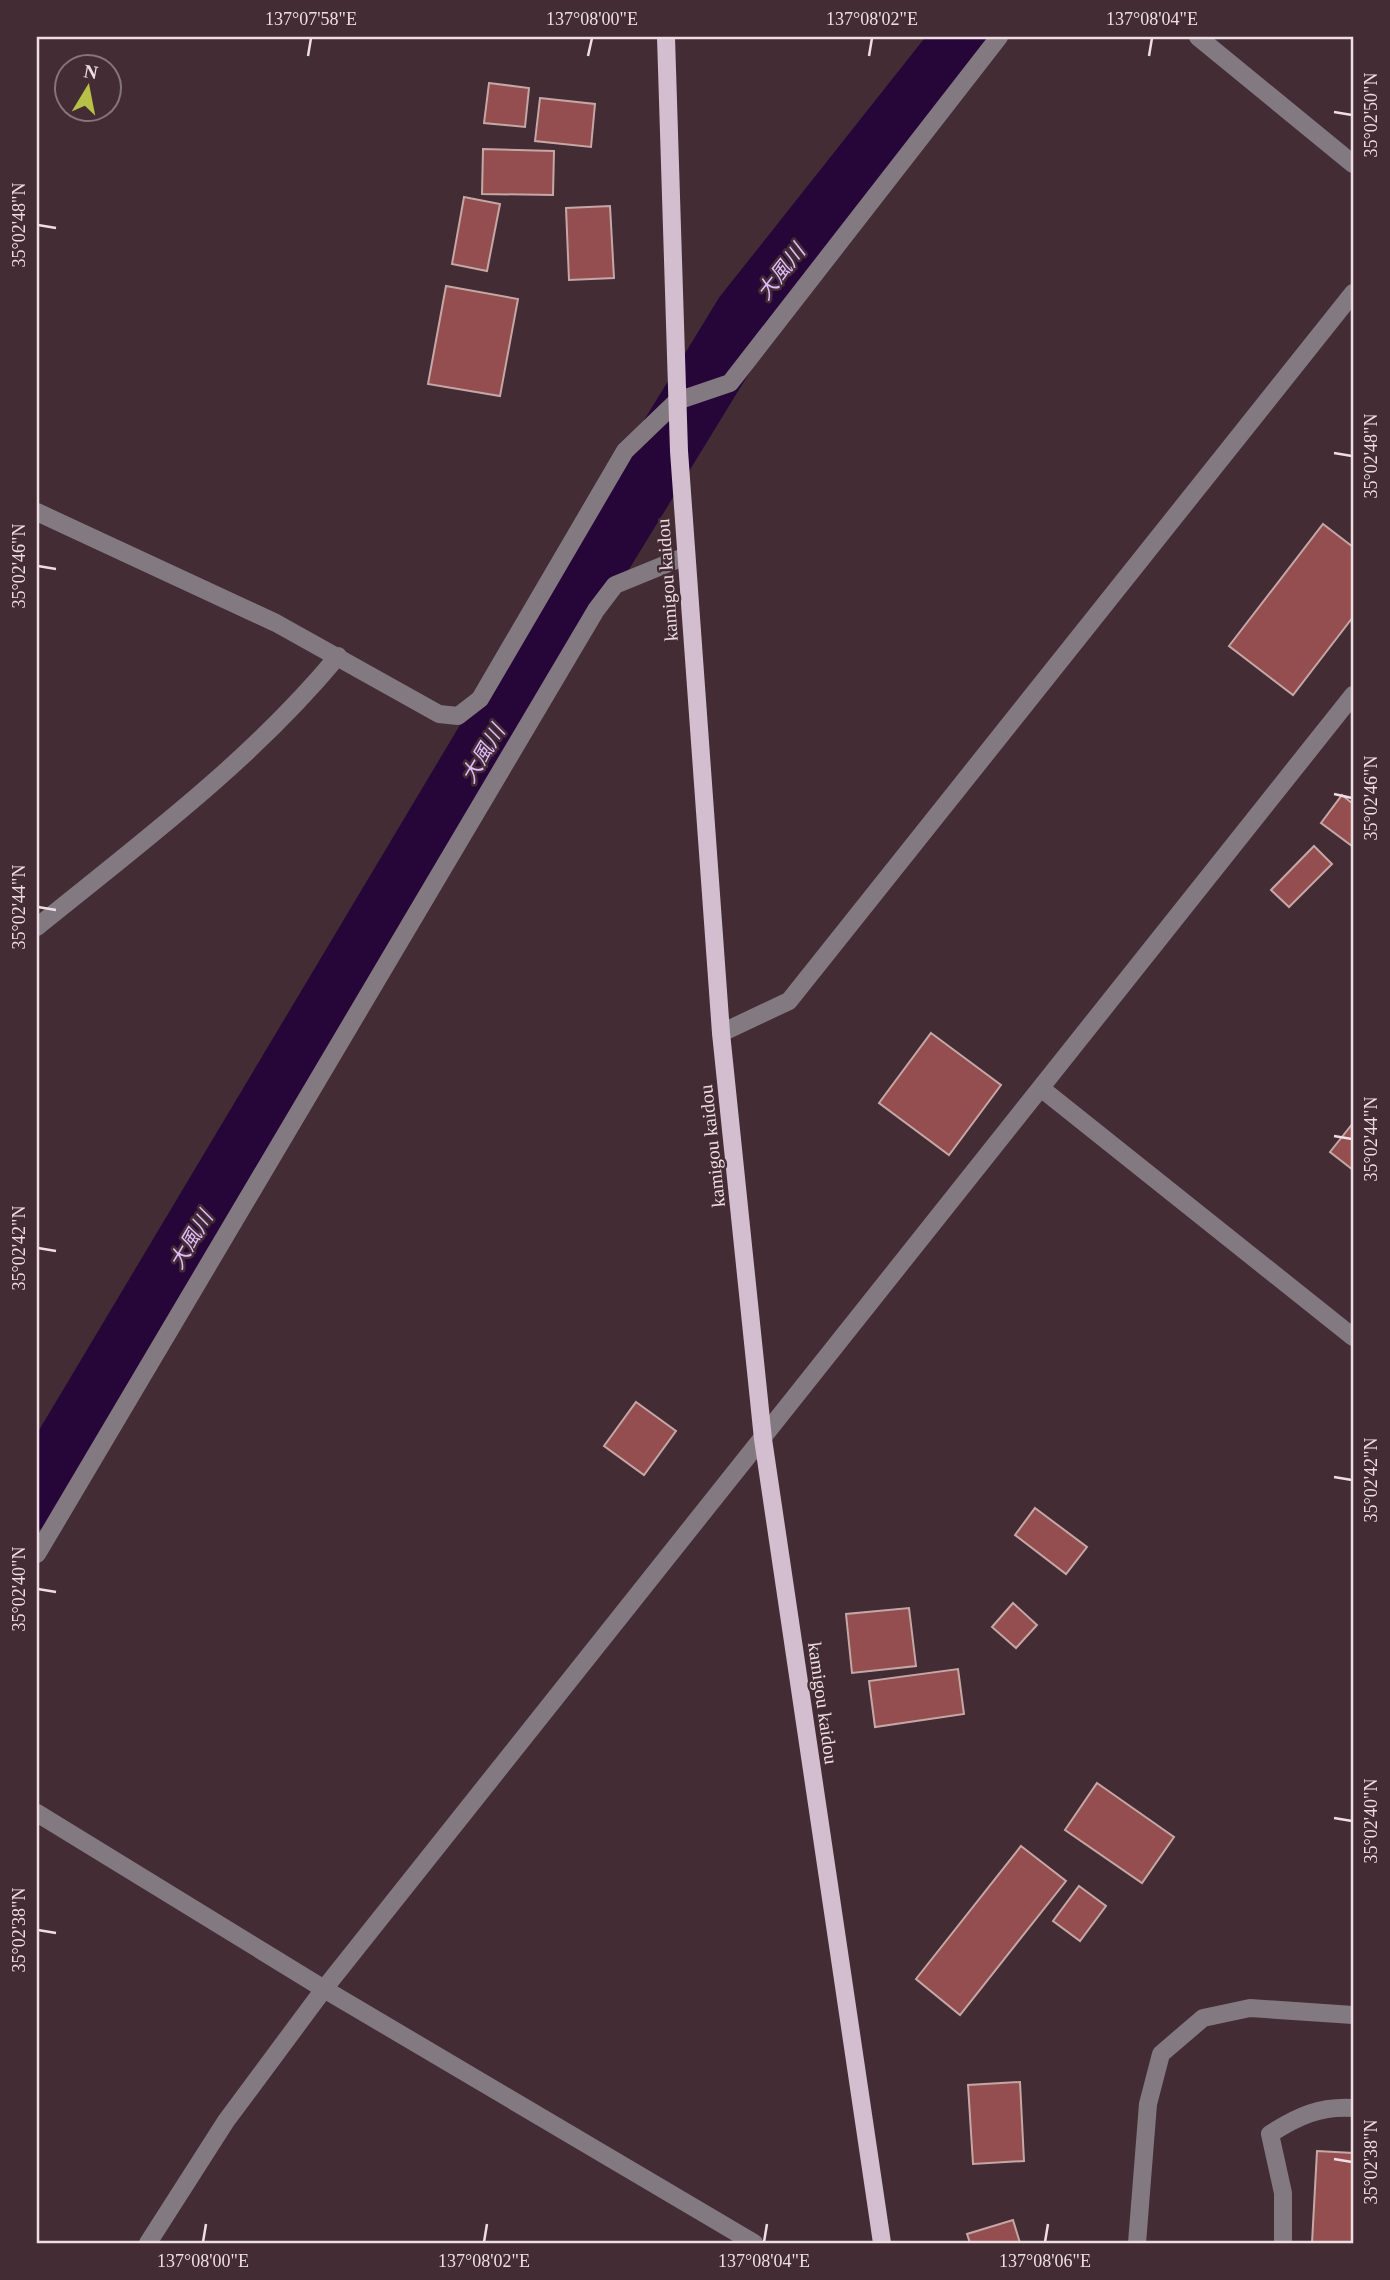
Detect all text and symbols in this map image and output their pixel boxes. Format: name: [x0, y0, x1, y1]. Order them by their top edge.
text: 137°07'58"E: [265, 9, 357, 29]
text: 137°08'00"E: [546, 9, 638, 29]
text: 137°08'02"E: [826, 9, 918, 29]
text: 137°08'04"E: [1106, 9, 1198, 29]
north arrow: [52, 52, 122, 122]
text: N: [82, 60, 100, 83]
text: 35°02'50"N: [1361, 73, 1381, 157]
text: 35°02'48"N: [9, 183, 29, 267]
water label: 大風川: [752, 238, 811, 304]
text: 35°02'48"N: [1361, 414, 1381, 498]
street label: kamigou kaidou: [652, 517, 682, 642]
text: 35°02'46"N: [9, 524, 29, 608]
water label: 大風川: [456, 719, 511, 787]
text: 35°02'46"N: [1361, 756, 1381, 840]
text: 35°02'44"N: [9, 865, 29, 949]
street label: kamigou kaidou: [695, 1083, 729, 1208]
text: 35°02'44"N: [1361, 1097, 1381, 1181]
water label: 大風川: [164, 1205, 219, 1273]
text: 35°02'42"N: [9, 1206, 29, 1290]
text: 35°02'42"N: [1361, 1438, 1381, 1522]
text: 35°02'40"N: [9, 1547, 29, 1631]
street label: kamigou kaidou: [804, 1641, 842, 1766]
text: 35°02'40"N: [1361, 1779, 1381, 1863]
text: 35°02'38"N: [9, 1888, 29, 1972]
text: 35°02'38"N: [1361, 2120, 1381, 2204]
text: 137°08'00"E: [157, 2251, 249, 2271]
text: 137°08'02"E: [438, 2251, 530, 2271]
text: 137°08'04"E: [718, 2251, 810, 2271]
text: 137°08'06"E: [999, 2251, 1091, 2271]

